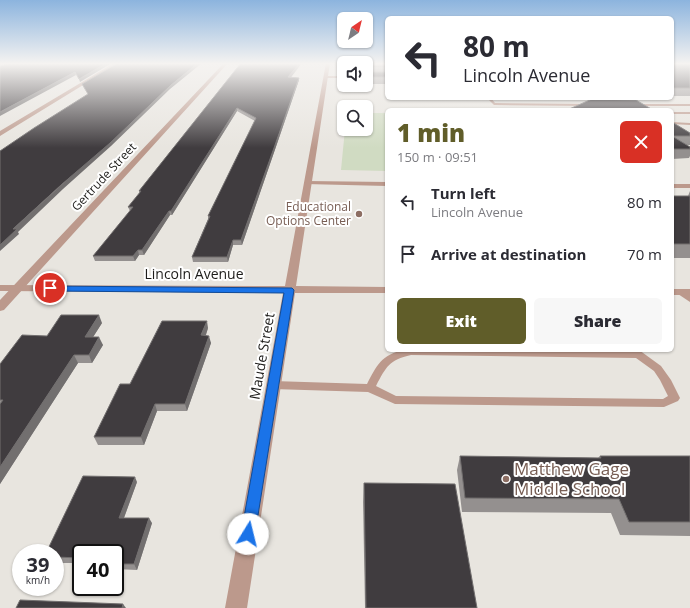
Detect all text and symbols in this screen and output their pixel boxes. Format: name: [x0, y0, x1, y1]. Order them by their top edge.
north arrow: [337, 12, 373, 48]
map controls: [337, 12, 373, 136]
text: 80 m: [463, 27, 530, 65]
icon: left: [397, 32, 449, 84]
button: sound: [337, 56, 373, 92]
text: Lincoln Avenue: [463, 63, 590, 87]
button: search: [337, 100, 373, 136]
text: 1 min: [397, 116, 465, 149]
button: close: [620, 121, 662, 163]
street label: Gertrude Street: [68, 139, 140, 214]
text: 150 m · 09:51: [397, 148, 478, 166]
text: Turn left: [431, 183, 496, 203]
icon: left: [397, 191, 419, 213]
text: 80 m: [627, 192, 662, 212]
place label: Educational Options Center: [266, 198, 351, 229]
text: Lincoln Avenue: [431, 203, 523, 221]
marker: Educational Options Center: [354, 209, 364, 219]
icon: arrive: [397, 243, 419, 265]
text: Arrive at destination: [431, 244, 586, 264]
text: 70 m: [627, 244, 662, 264]
street label: Lincoln Avenue: [144, 264, 244, 283]
pin: [33, 271, 67, 305]
icon: arrive: [39, 277, 61, 299]
button: Exit: [397, 298, 526, 344]
button: Share: [534, 298, 662, 344]
street label: Maude Street: [245, 311, 279, 401]
place label: Matthew Gage Middle School: [514, 457, 629, 500]
marker: Matthew Gage Middle School: [501, 474, 511, 484]
position arrow: [227, 513, 269, 555]
speed limit sign: 40: [72, 544, 124, 596]
text: 39: [27, 551, 49, 578]
text: km/h: [26, 573, 50, 587]

